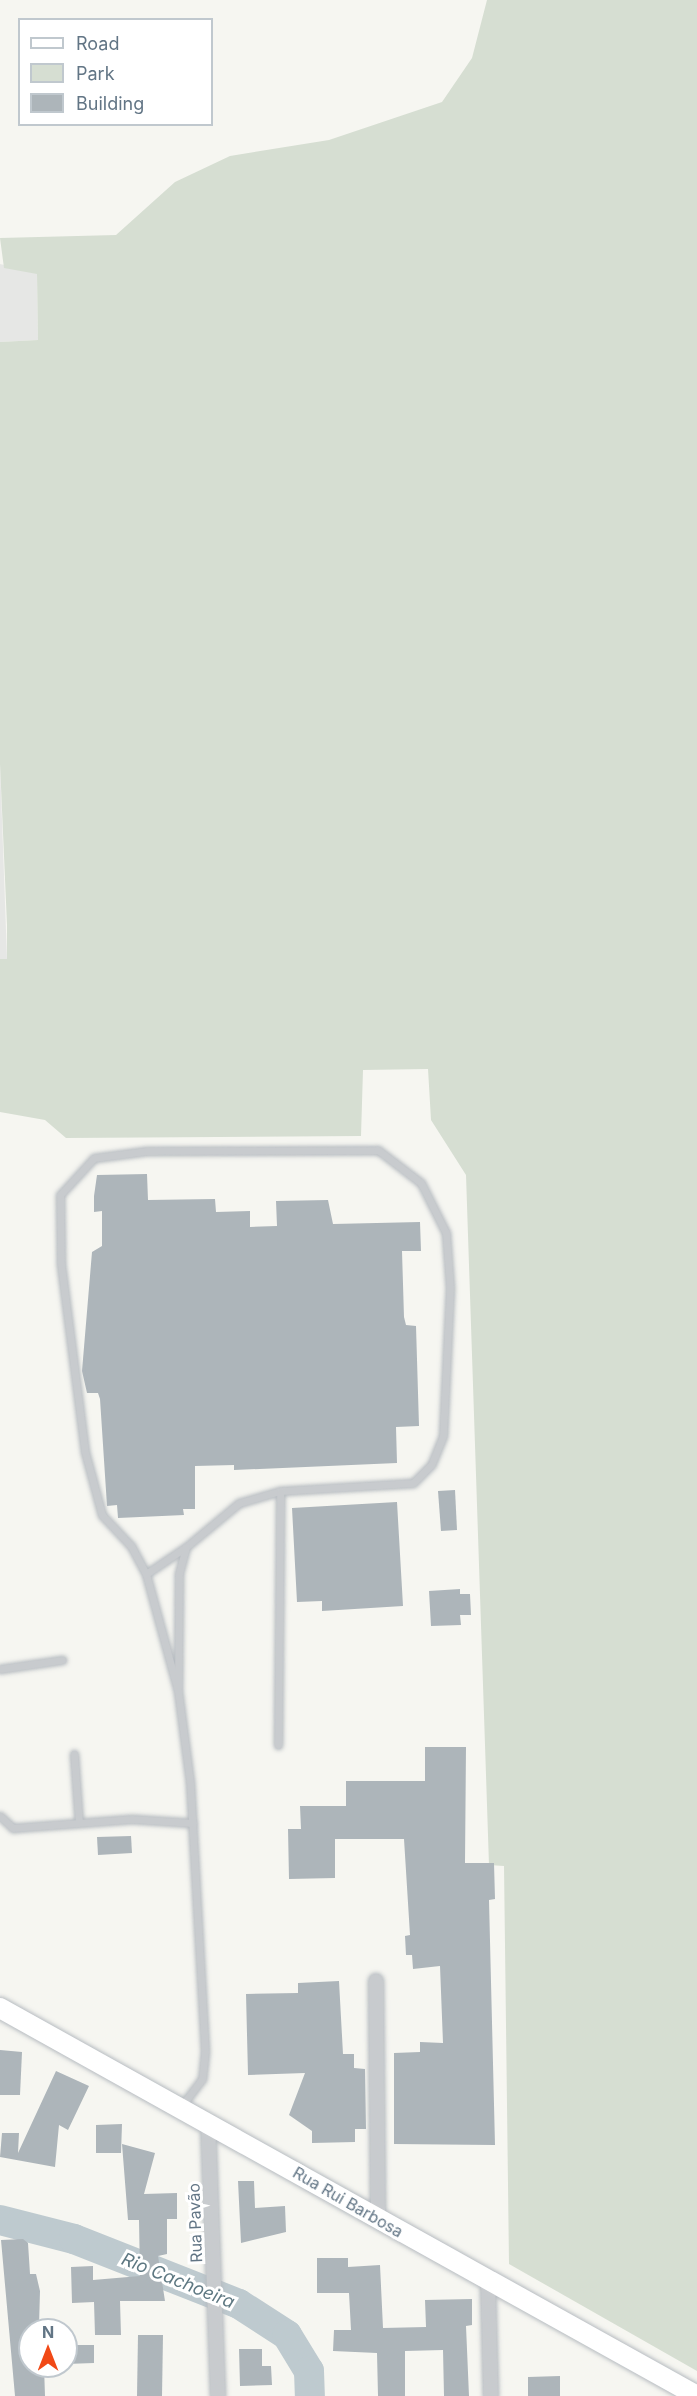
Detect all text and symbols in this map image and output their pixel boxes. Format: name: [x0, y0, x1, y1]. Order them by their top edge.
legend: [18, 18, 213, 126]
text: Road: [76, 33, 119, 54]
text: Park: [76, 63, 115, 84]
text: Building: [76, 93, 144, 114]
street label: Rua Rui Barbosa: [290, 2163, 406, 2241]
street label: Rua Pavão: [184, 2183, 206, 2263]
water label: Rio Cachoeira: [118, 2249, 238, 2313]
north arrow: [18, 2318, 78, 2378]
text: N: [42, 2322, 54, 2342]

